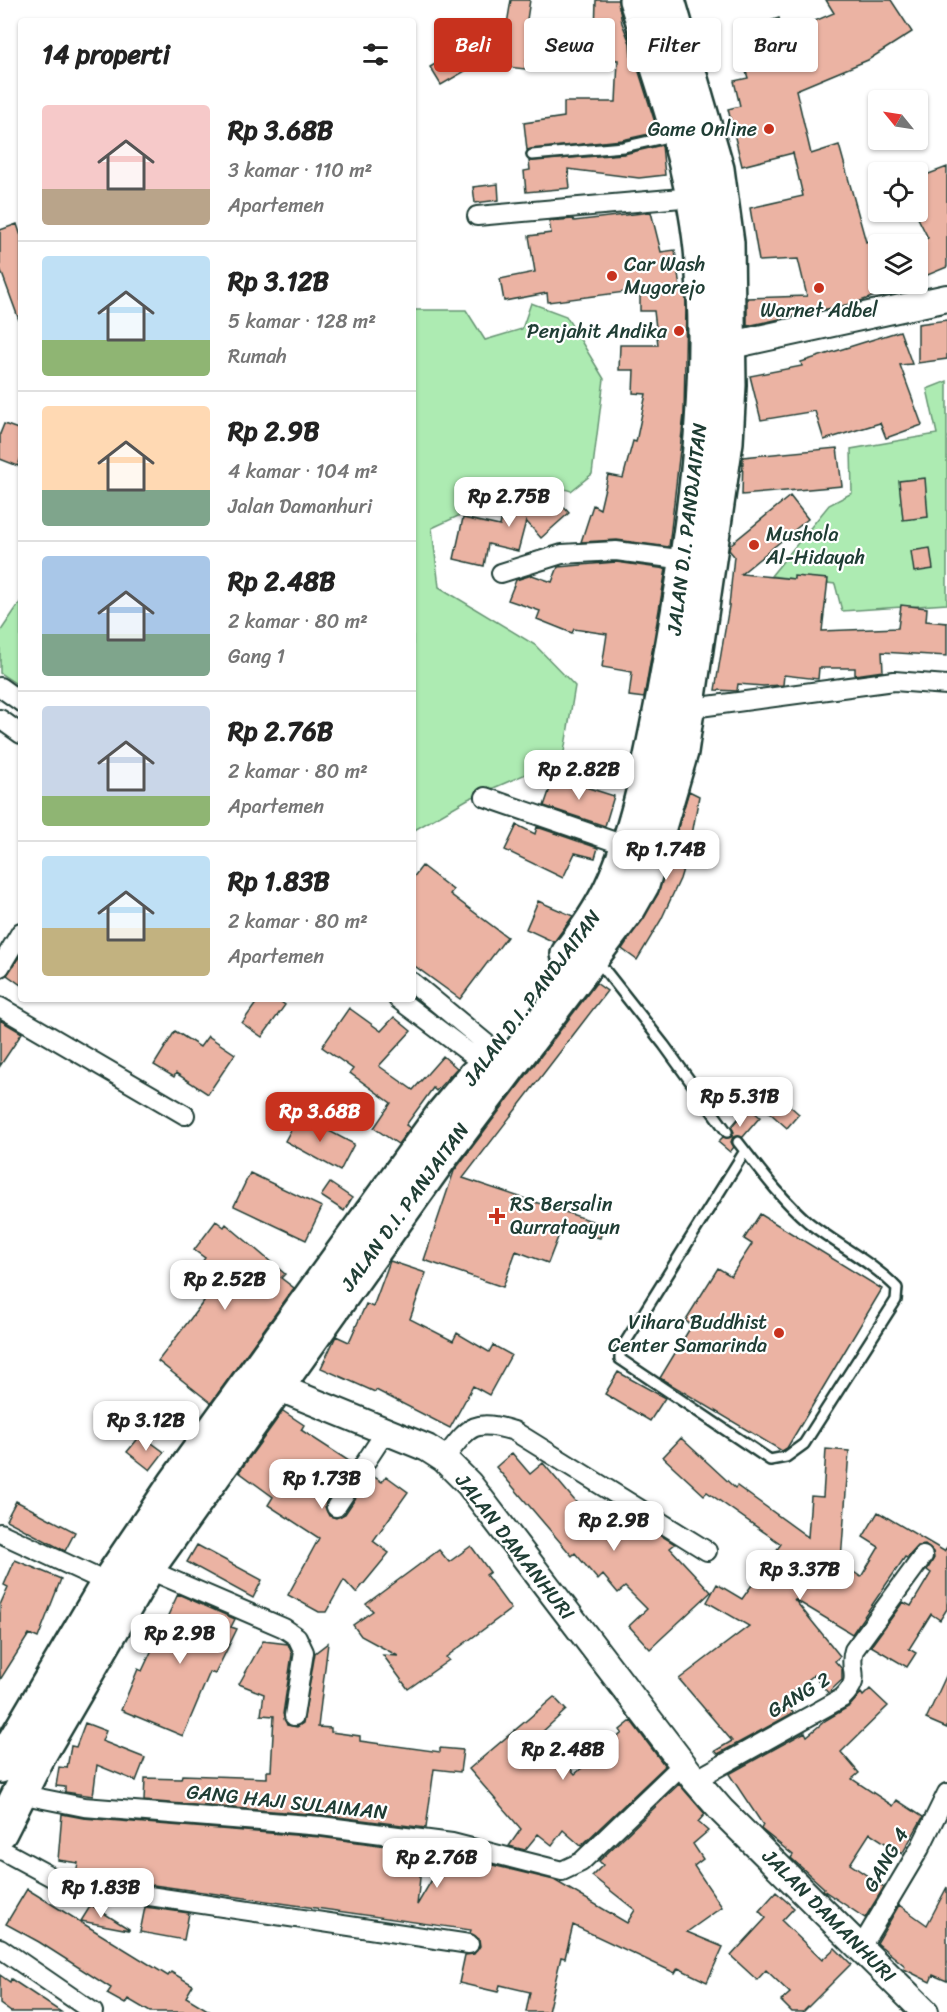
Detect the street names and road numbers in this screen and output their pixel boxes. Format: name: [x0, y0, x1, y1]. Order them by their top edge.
street label: JALAN D.I. PANDJAITAN: [657, 421, 717, 638]
street label: JALAN D.I. PANDJAITAN: [453, 902, 610, 1095]
street label: JALAN D.I. PANJAITAN: [331, 1115, 479, 1300]
street label: JALAN DAMANHURI: [446, 1465, 584, 1628]
street label: GANG 2: [760, 1662, 838, 1728]
street label: GANG HAJI SULAIMAN: [185, 1774, 389, 1830]
street label: GANG 4: [853, 1821, 919, 1899]
street label: JALAN DAMANHURI: [753, 1840, 905, 1992]

